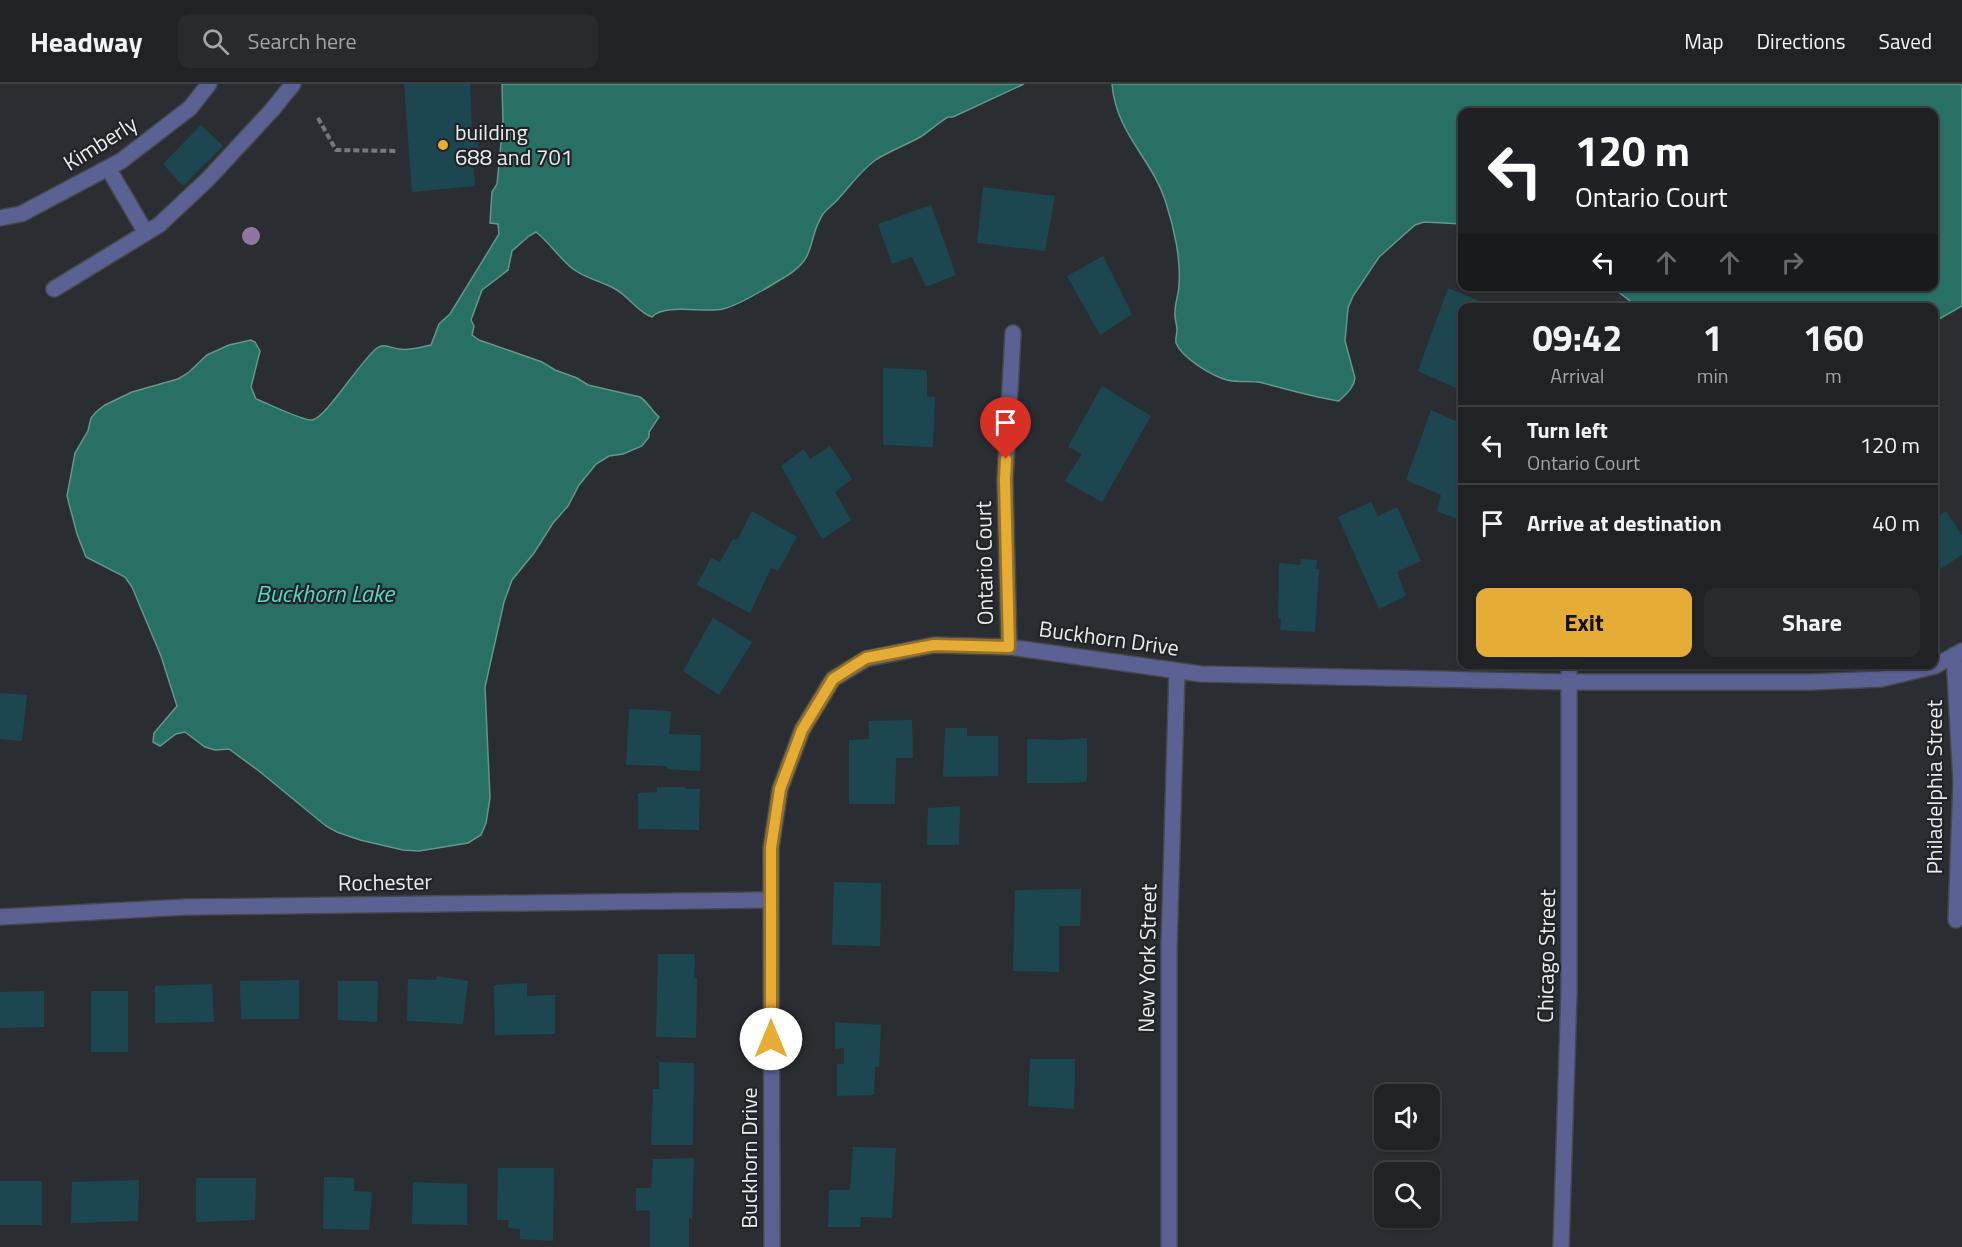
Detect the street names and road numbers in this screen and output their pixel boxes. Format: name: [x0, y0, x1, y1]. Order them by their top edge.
street label: Kimberly: [56, 107, 144, 179]
street label: Ontario Court: [966, 500, 1002, 625]
street label: Buckhorn Drive: [1037, 611, 1181, 665]
street label: Philadelphia Street: [1917, 700, 1951, 874]
street label: Rochester: [338, 864, 433, 900]
street label: New York Street: [1129, 883, 1165, 1033]
street label: Chicago Street: [1528, 889, 1564, 1023]
street label: Buckhorn Drive: [732, 1087, 766, 1229]

